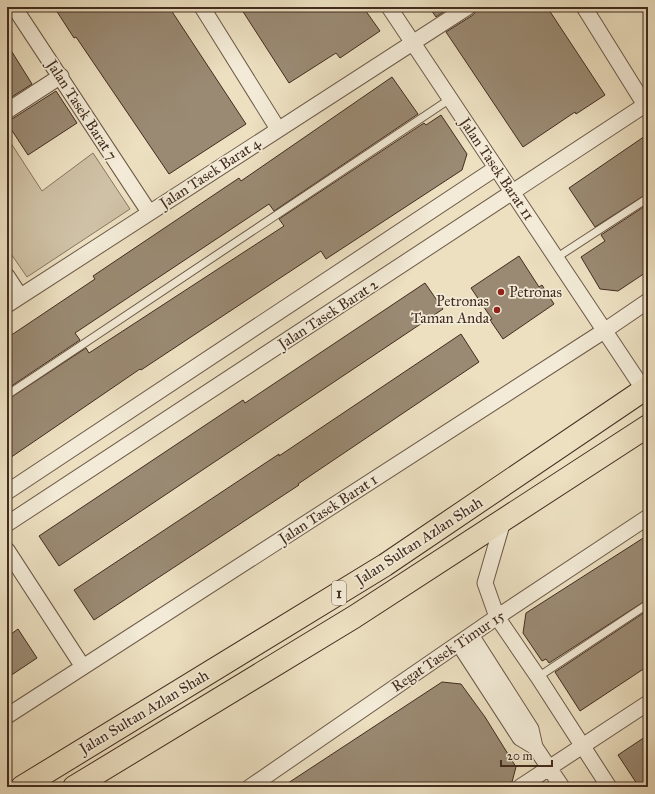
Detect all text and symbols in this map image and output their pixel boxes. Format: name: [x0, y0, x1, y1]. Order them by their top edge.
street label: Jalan Tasek Barat 7: [41, 55, 121, 164]
street label: Jalan Tasek Barat 11: [454, 113, 538, 224]
street label: Jalan Tasek Barat 4: [155, 133, 265, 214]
street label: Jalan Tasek Barat 2: [273, 275, 382, 355]
place label: Petronas: [509, 283, 562, 301]
marker: Petronas: [496, 287, 506, 297]
place label: Petronas Taman Anda: [411, 292, 490, 327]
marker: Petronas Taman Anda: [492, 305, 502, 315]
street label: Jalan Tasek Barat 1: [274, 470, 381, 550]
street label: Jalan Sultan Azlan Shah: [350, 493, 487, 591]
road number: 1: [332, 581, 346, 605]
street label: Regat Tasek Timur 15: [388, 606, 508, 696]
street label: Jalan Sultan Azlan Shah: [74, 666, 213, 760]
scale bar: [501, 742, 552, 768]
text: 20 m: [507, 749, 533, 763]

